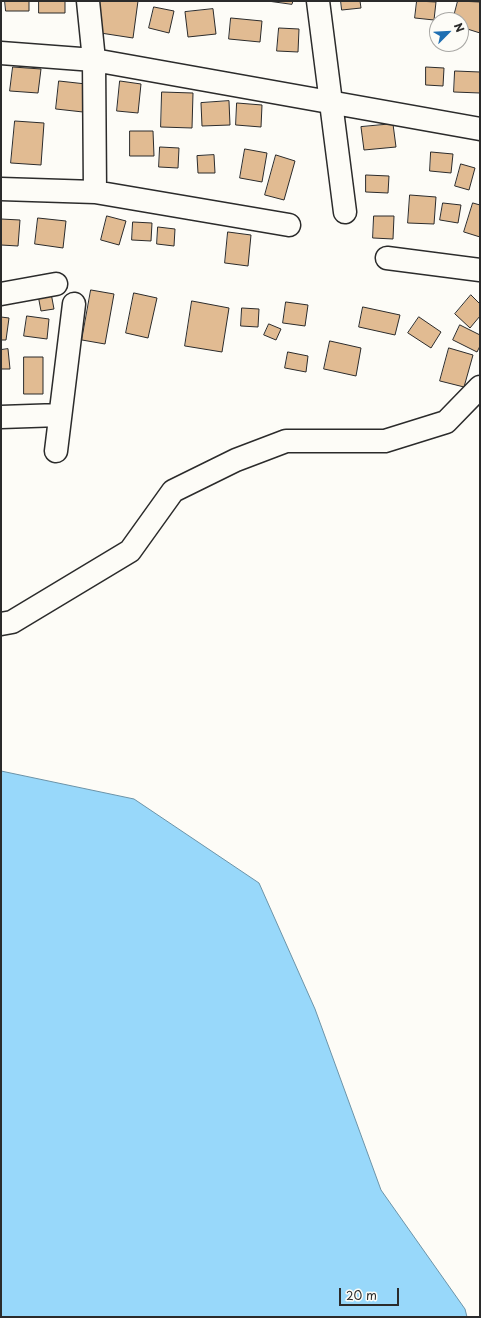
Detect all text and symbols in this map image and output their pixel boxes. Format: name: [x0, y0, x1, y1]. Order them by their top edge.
north arrow: [429, 12, 469, 52]
text: N: [450, 20, 469, 35]
scale bar: [341, 1280, 401, 1306]
text: 20 m: [346, 1286, 377, 1304]

